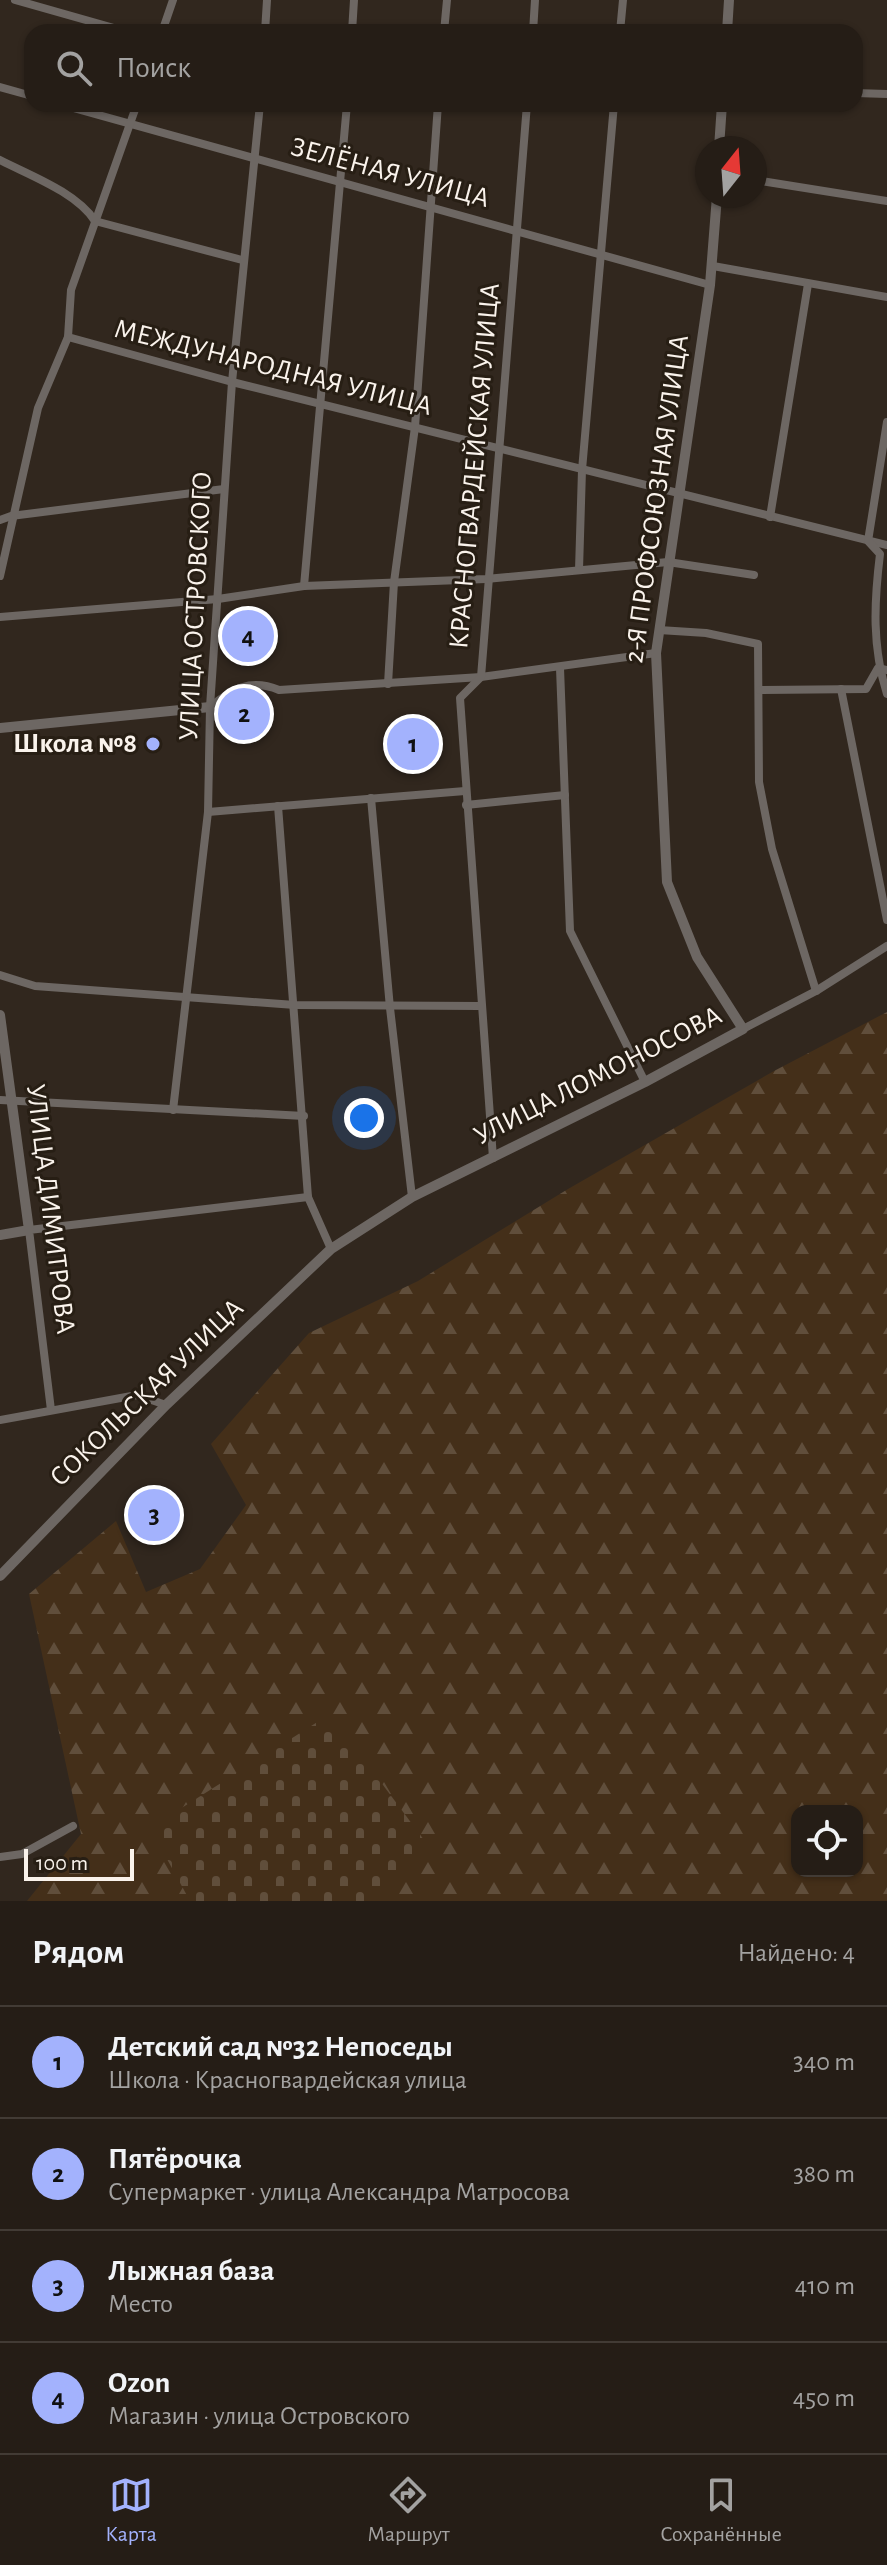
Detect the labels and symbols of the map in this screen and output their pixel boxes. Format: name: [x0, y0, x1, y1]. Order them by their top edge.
street label: ЗЕЛЁНАЯ УЛИЦА: [288, 131, 493, 213]
north arrow: [695, 136, 767, 208]
street label: КРАСНОГВАРДЕЙСКАЯ УЛИЦА: [444, 282, 505, 650]
street label: МЕЖДУНАРОДНАЯ УЛИЦА: [111, 315, 435, 421]
street label: 2-Я ПРОФСОЮЗНАЯ УЛИЦА: [620, 333, 694, 665]
street label: УЛИЦА ОСТРОВСКОГО: [175, 471, 217, 741]
pin: 4: [222, 606, 274, 666]
pin: 2: [218, 684, 270, 744]
pin: 1: [387, 714, 439, 774]
place label: Школа №8: [13, 730, 137, 758]
marker: Школа №8: [144, 735, 162, 753]
street label: УЛИЦА ЛОМОНОСОВА: [470, 1001, 726, 1151]
street label: УЛИЦА ДИМИТРОВА: [21, 1082, 79, 1336]
your location: [344, 1098, 384, 1138]
street label: СОКОЛЬСКАЯ УЛИЦА: [45, 1294, 249, 1492]
pin: 3: [128, 1485, 180, 1545]
scale bar: [24, 1845, 134, 1881]

